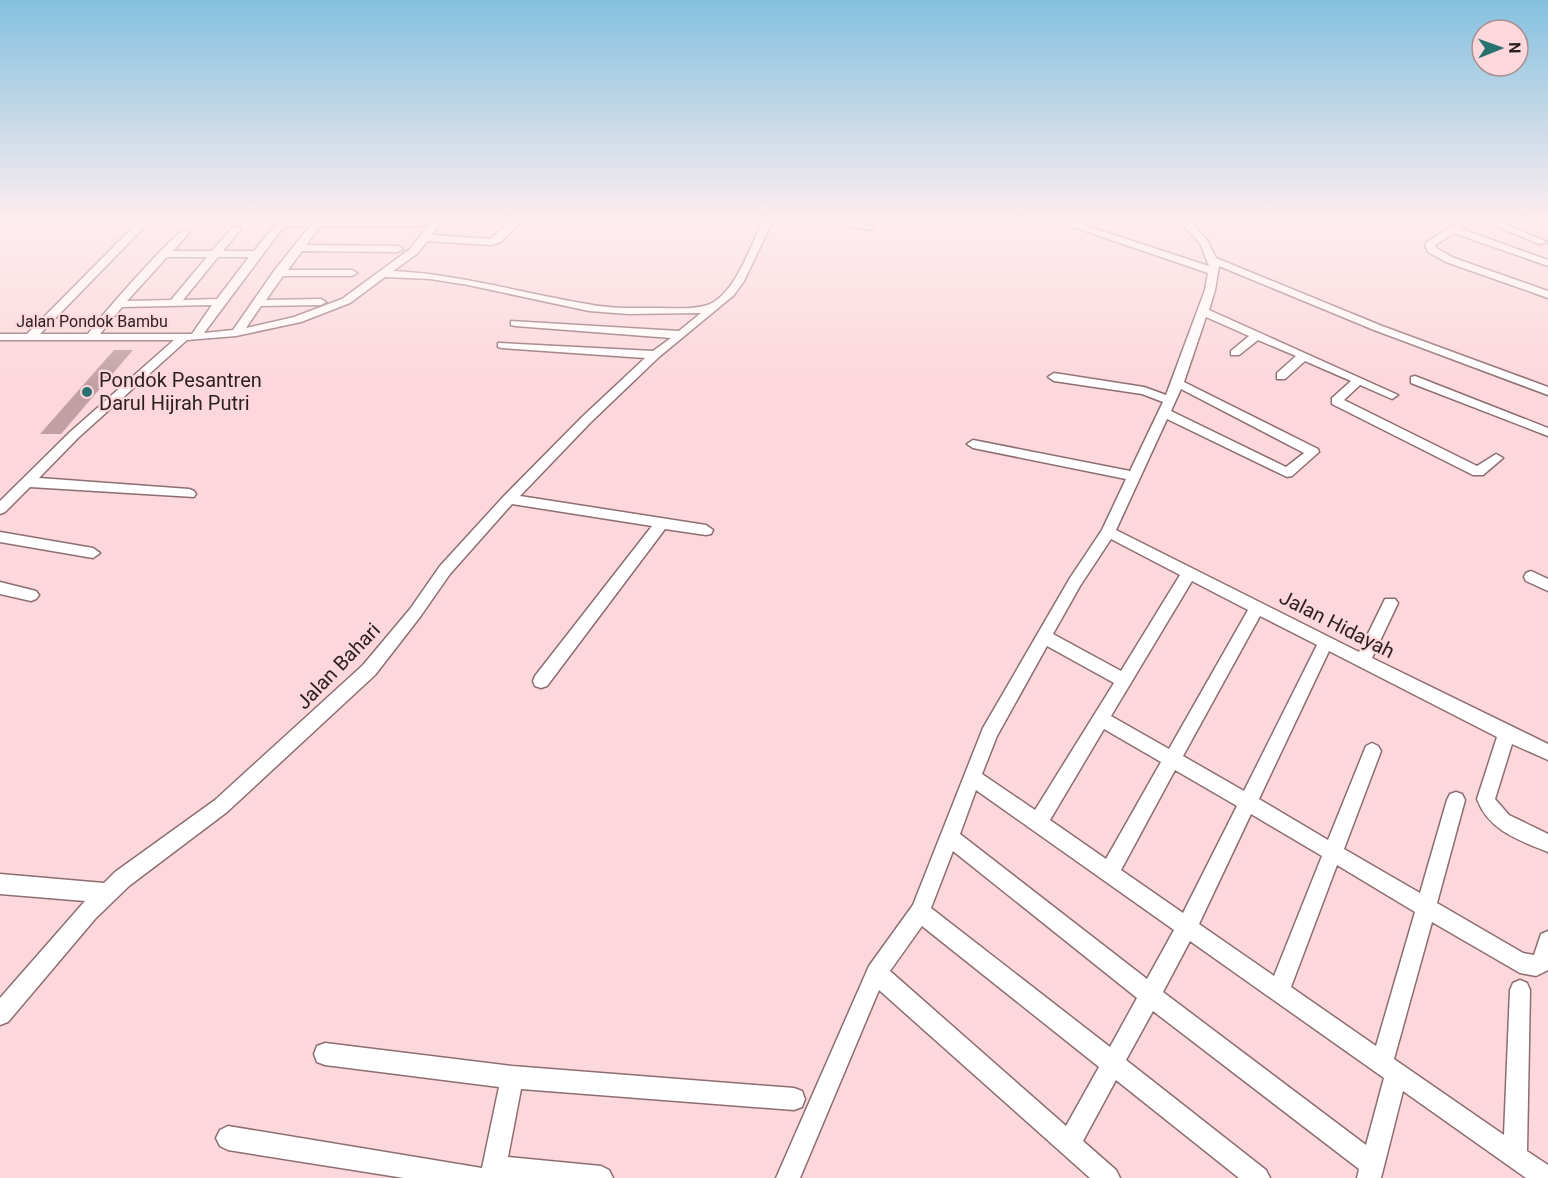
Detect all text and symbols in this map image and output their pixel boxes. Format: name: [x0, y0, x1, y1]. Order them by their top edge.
north arrow: [1470, 18, 1530, 78]
text: N: [1505, 42, 1524, 54]
street label: Jalan Pondok Bambu: [16, 312, 168, 331]
place label: Pondok Pesantren Darul Hijrah Putri: [99, 368, 262, 415]
marker: Pondok Pesantren Darul Hijrah Putri: [80, 385, 94, 399]
street label: Jalan Hidayah: [1275, 585, 1399, 663]
street label: Jalan Bahari: [291, 618, 385, 714]

